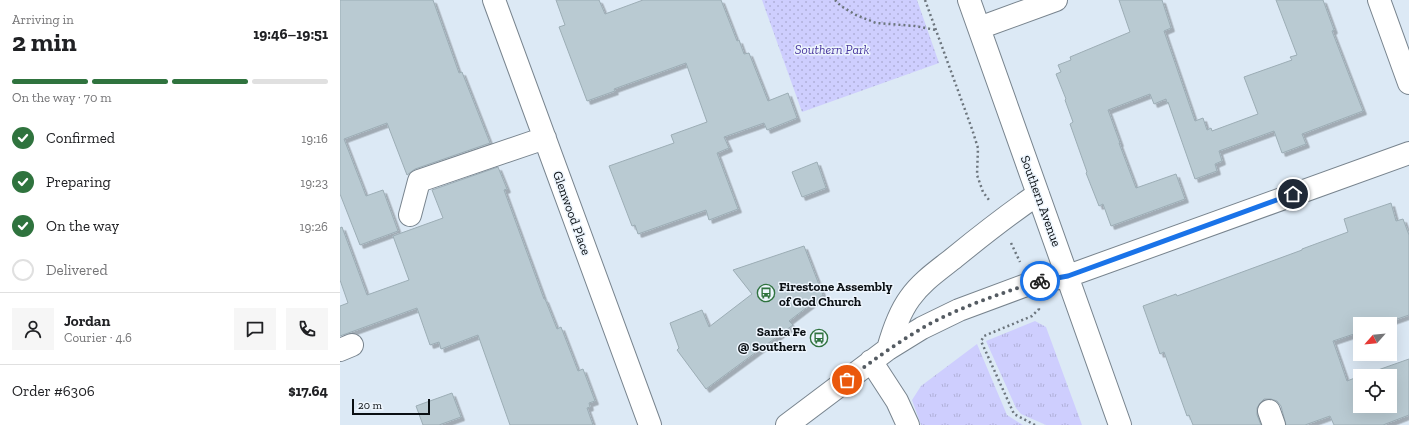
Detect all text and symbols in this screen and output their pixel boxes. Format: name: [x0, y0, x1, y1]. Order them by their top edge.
text: Arriving in: [12, 12, 74, 27]
text: 19:46–19:51: [253, 25, 328, 43]
text: 2 min: [12, 26, 77, 58]
park label: Southern Park: [795, 42, 869, 57]
text: On the way · 70 m: [12, 90, 112, 105]
icon: check: [12, 127, 34, 149]
text: Confirmed: [46, 129, 115, 147]
text: 19:16: [301, 131, 328, 146]
street label: Southern Avenue: [1018, 153, 1064, 249]
street label: Glenwood Place: [550, 169, 594, 257]
icon: check: [12, 171, 34, 193]
text: Preparing: [46, 173, 111, 191]
text: 19:23: [300, 175, 328, 190]
pin: [1276, 177, 1310, 211]
icon: home: [1282, 183, 1304, 205]
icon: check: [12, 215, 34, 237]
text: On the way: [46, 217, 119, 235]
text: 19:26: [300, 219, 328, 234]
text: Delivered: [46, 261, 108, 279]
courier: [1020, 261, 1060, 301]
icon: bike: [1029, 270, 1051, 292]
place label: Firestone Assembly of God Church: [779, 279, 892, 309]
bus stop icon: Firestone Assembly of God Church: [756, 283, 776, 303]
button: person: [12, 308, 54, 350]
button: chat: [234, 308, 276, 350]
button: phone: [286, 308, 328, 350]
text: Jordan: [64, 312, 110, 330]
north arrow: [1353, 317, 1397, 361]
map controls: [1353, 317, 1397, 413]
place label: Santa Fe @ Southern: [738, 324, 807, 354]
bus stop icon: Santa Fe @ Southern: [809, 328, 829, 348]
text: Courier · 4.6: [64, 330, 132, 345]
pin: [830, 363, 864, 397]
icon: bag: [836, 369, 858, 391]
button: locate: [1353, 369, 1397, 413]
text: Order #6306: [12, 382, 95, 400]
text: $17.64: [288, 382, 328, 400]
scale bar: [352, 397, 430, 416]
text: 20 m: [358, 399, 382, 412]

